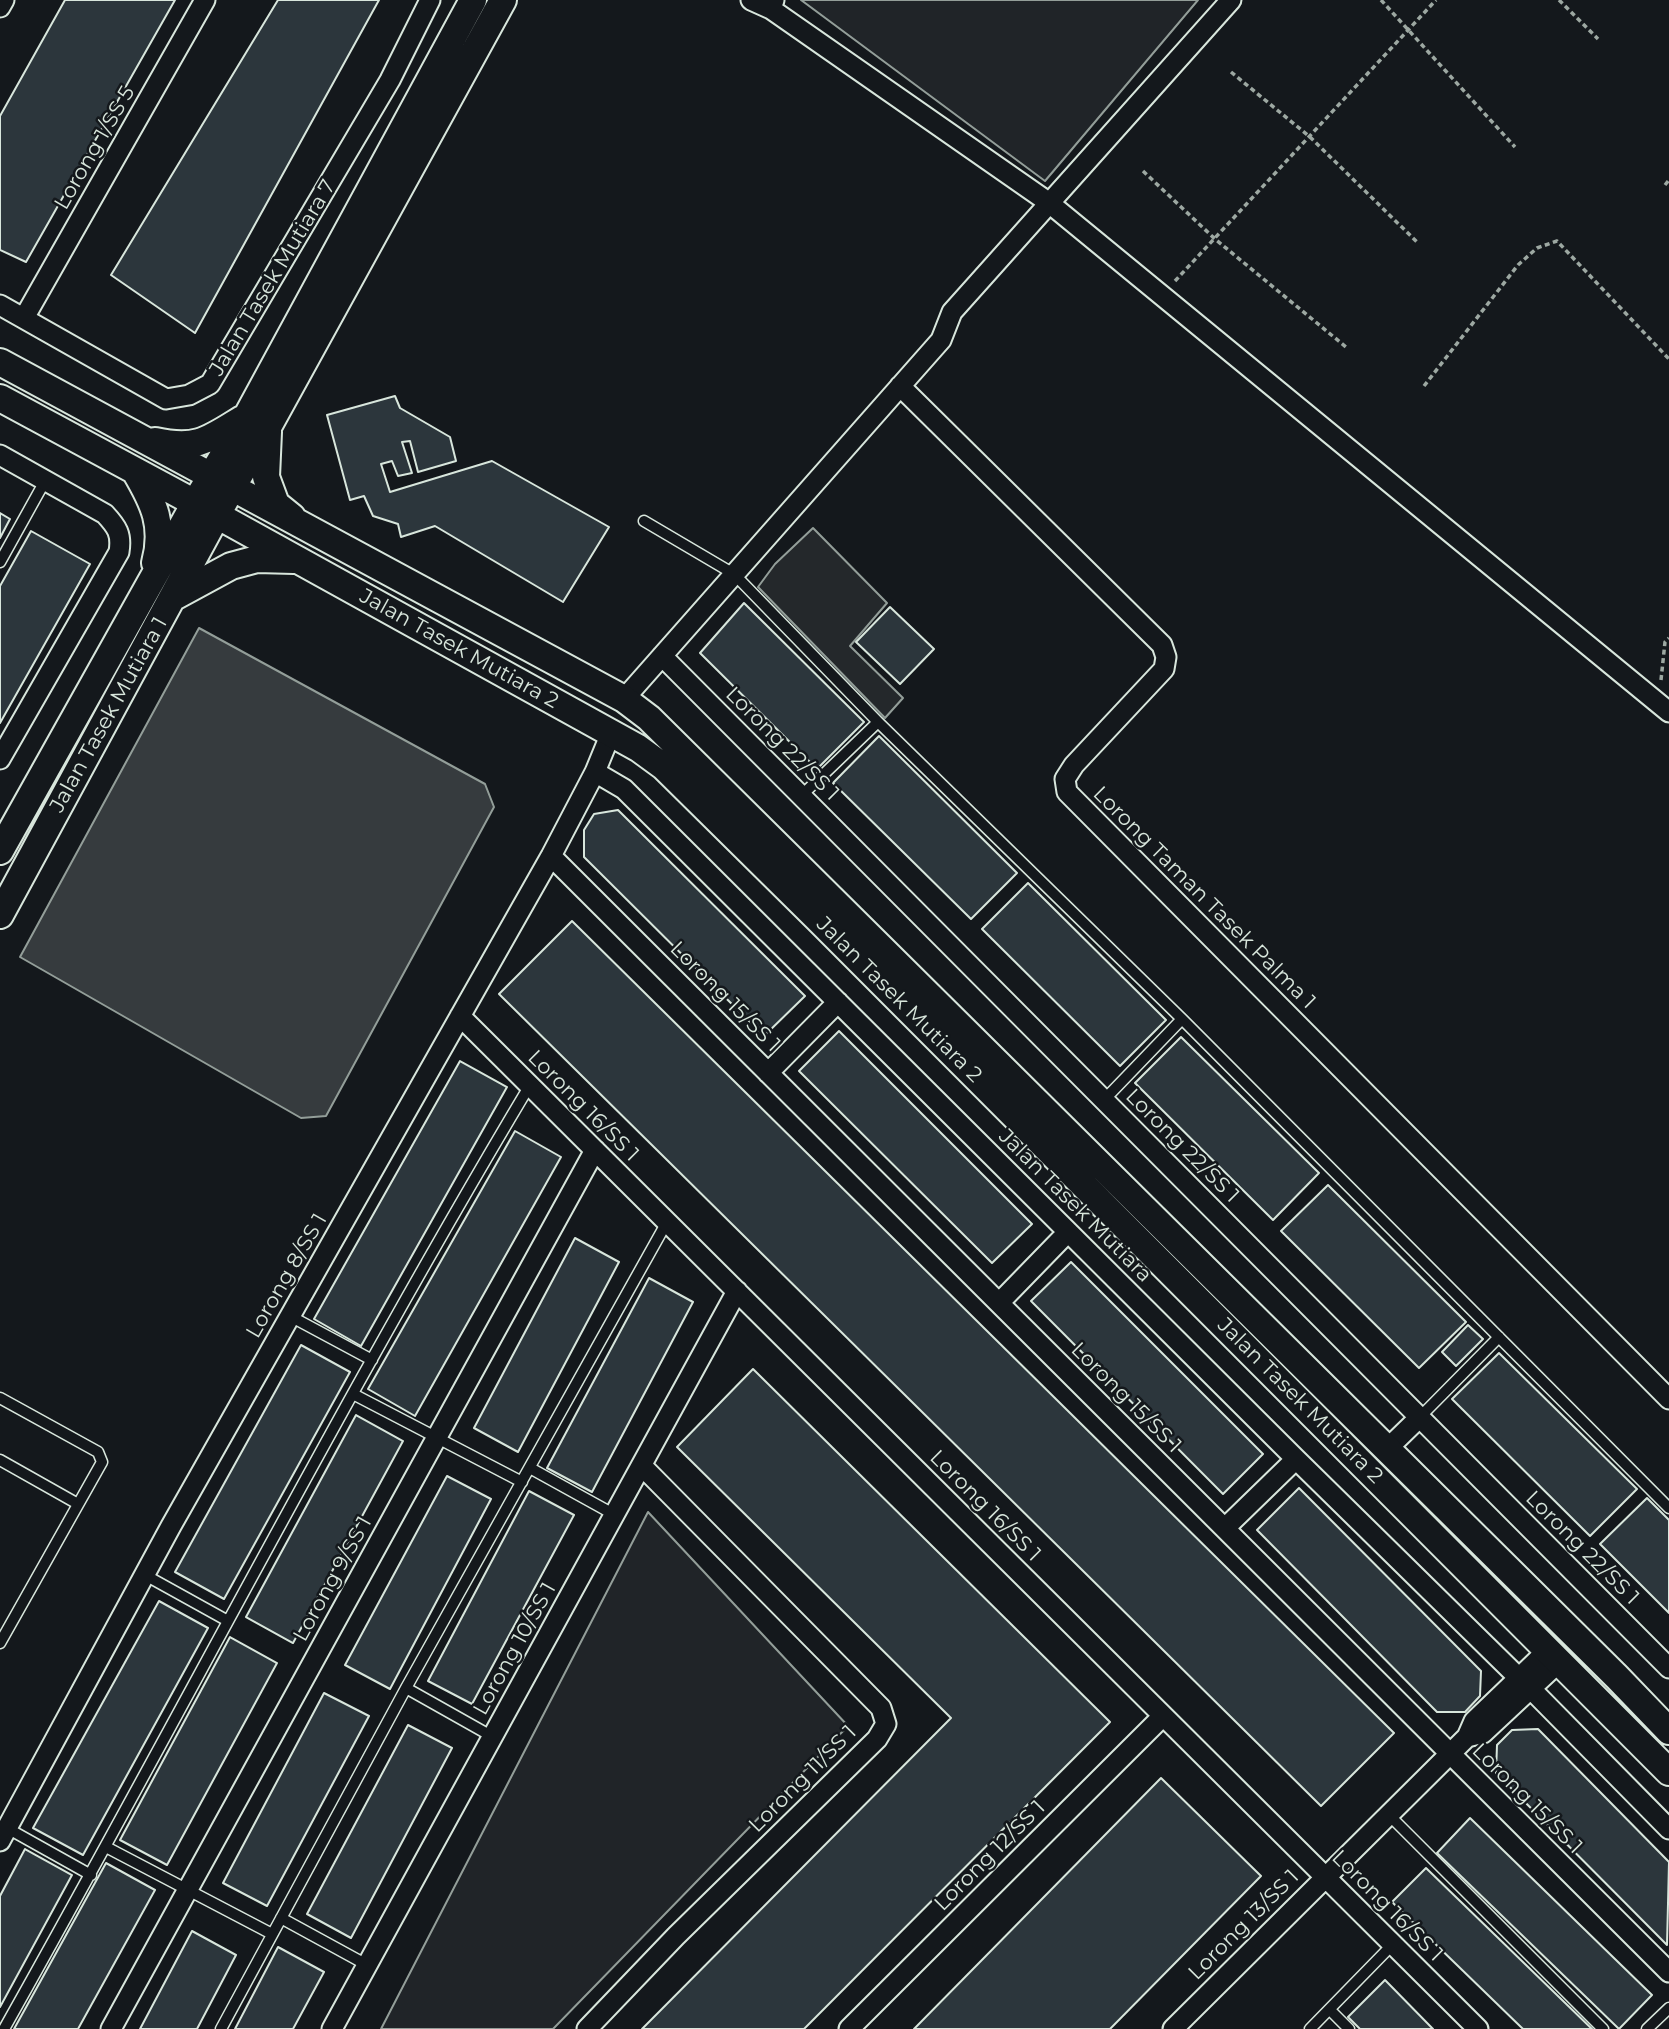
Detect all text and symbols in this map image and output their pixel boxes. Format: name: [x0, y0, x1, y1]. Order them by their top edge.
street label: Lorong 1/SS 5: [50, 82, 140, 214]
street label: Jalan Tasek Mutiara 7: [205, 175, 341, 381]
street label: Jalan Tasek Mutiara 2: [355, 584, 563, 714]
street label: Jalan Tasek Mutiara 1: [45, 613, 173, 817]
street label: Lorong 22/SS 1: [720, 682, 844, 806]
street label: Lorong Taman Tasek Palma 1: [1087, 781, 1321, 1015]
street label: Jalan Tasek Mutiara 2: [811, 912, 987, 1088]
street label: Lorong 15/SS 1: [665, 937, 785, 1057]
street label: Lorong 16/SS 1: [522, 1045, 644, 1167]
street label: Lorong 22/SS 1: [1120, 1084, 1244, 1208]
street label: Jalan Tasek Mutiara: [993, 1124, 1157, 1288]
street label: Lorong 8/SS 1: [241, 1209, 333, 1343]
street label: Jalan Tasek Mutiara 2: [1212, 1313, 1388, 1489]
street label: Lorong 15/SS 1: [1066, 1338, 1186, 1458]
street label: Lorong 16/SS 1: [924, 1445, 1046, 1567]
street label: Lorong 22/SS 1: [1520, 1486, 1644, 1610]
street label: Lorong 9/SS 1: [288, 1512, 378, 1646]
street label: Lorong 10/SS 1: [468, 1578, 562, 1720]
street label: Lorong 11/SS 1: [744, 1720, 862, 1838]
street label: Lorong 15/SS 1: [1467, 1739, 1587, 1859]
street label: Lorong 12/SS 1: [929, 1795, 1051, 1917]
street label: Lorong 16/SS 1: [1326, 1845, 1448, 1967]
street label: Lorong 13/SS 1: [1184, 1865, 1304, 1985]

